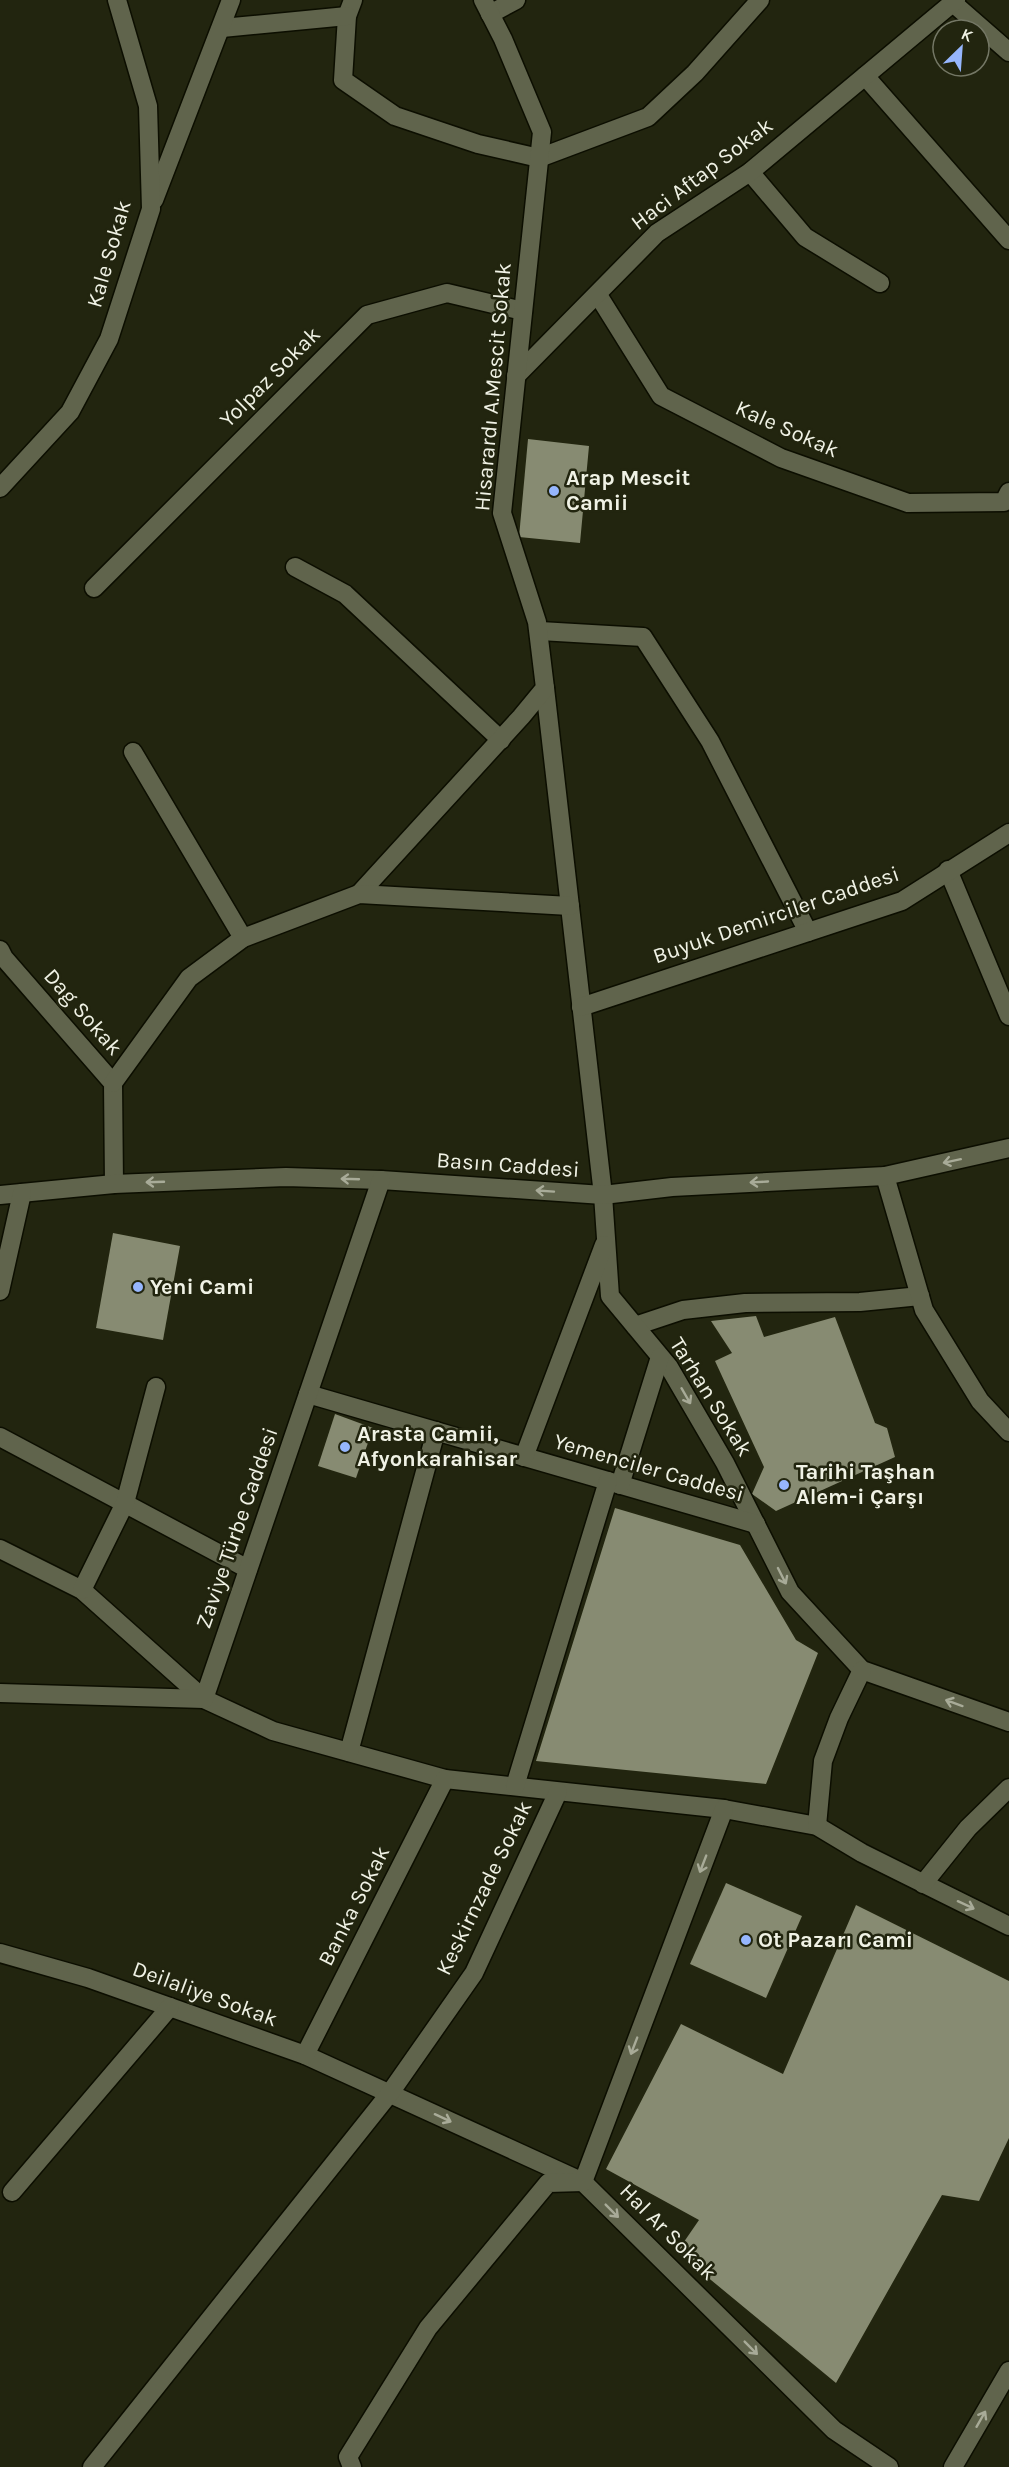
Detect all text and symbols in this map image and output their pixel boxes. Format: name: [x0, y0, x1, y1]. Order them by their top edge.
north arrow: [931, 18, 991, 78]
text: K: [958, 24, 976, 46]
street label: Haci Aftap Sokak: [626, 112, 778, 236]
street label: Kale Sokak: [81, 197, 137, 311]
street label: Hisarardı A.Mescit Sokak: [469, 262, 517, 512]
street label: Yolpaz Sokak: [214, 321, 326, 433]
street label: Kale Sokak: [731, 395, 843, 463]
place label: Arap Mescit Camii: [566, 465, 691, 516]
marker: Arap Mescit Camii: [547, 484, 561, 498]
street label: Buyuk Demirciler Caddesi: [649, 861, 903, 969]
street label: Dag Sokak: [38, 963, 128, 1061]
street label: Basın Caddesi: [436, 1147, 580, 1183]
one-way arrow: [943, 1156, 962, 1167]
one-way arrow: [341, 1173, 361, 1185]
one-way arrow: [146, 1177, 166, 1188]
one-way arrow: [749, 1177, 769, 1188]
one-way arrow: [535, 1185, 555, 1196]
place label: Yeni Cami: [150, 1274, 254, 1300]
marker: Yeni Cami: [131, 1280, 145, 1294]
street label: Tarhan Sokak: [664, 1333, 758, 1461]
one-way arrow: [680, 1387, 692, 1404]
place label: Arasta Camii, Afyonkarahisar: [357, 1421, 518, 1472]
street label: Zaviye Türbe Caddesi: [190, 1424, 284, 1632]
street label: Yemenciler Caddesi: [551, 1428, 747, 1508]
marker: Arasta Camii, Afyonkarahisar: [338, 1440, 352, 1454]
place label: Tarihi Taşhan Alem-i Çarşı: [796, 1459, 935, 1510]
marker: Tarihi Taşhan Alem-i Çarşı: [777, 1478, 791, 1492]
one-way arrow: [777, 1567, 788, 1585]
one-way arrow: [945, 1696, 964, 1707]
street label: Keskirnzade Sokak: [431, 1797, 537, 1979]
street label: Banka Sokak: [313, 1842, 395, 1970]
one-way arrow: [697, 1854, 708, 1873]
one-way arrow: [956, 1900, 974, 1912]
place label: Ot Pazarı Cami: [758, 1927, 913, 1953]
marker: Ot Pazarı Cami: [739, 1933, 753, 1947]
street label: Deilaliye Sokak: [129, 1956, 281, 2032]
one-way arrow: [628, 2037, 639, 2055]
one-way arrow: [434, 2112, 452, 2124]
street label: Hal Ar Sokak: [614, 2178, 722, 2286]
one-way arrow: [605, 2203, 620, 2218]
one-way arrow: [743, 2341, 758, 2355]
one-way arrow: [975, 2411, 987, 2428]

